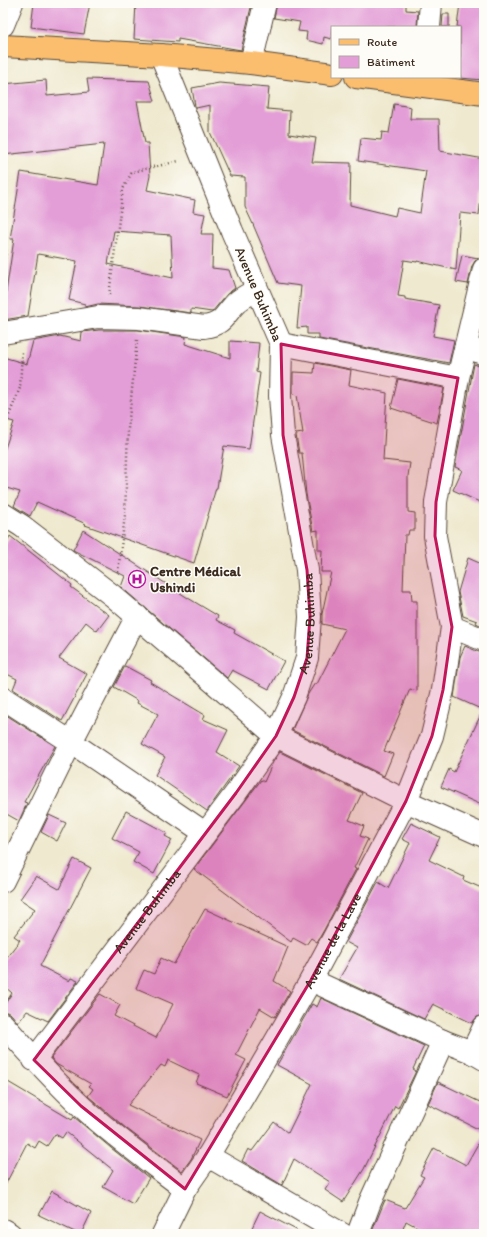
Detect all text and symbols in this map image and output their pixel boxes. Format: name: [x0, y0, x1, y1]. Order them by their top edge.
legend: [331, 26, 461, 78]
text: Route: [367, 35, 397, 49]
text: Bâtiment: [367, 55, 416, 69]
street label: Avenue Buhimba: [231, 244, 286, 345]
place label: Centre Médical Ushindi: [150, 563, 242, 596]
hospital icon: Centre Médical Ushindi: [127, 569, 147, 589]
street label: Avenue Buhimba: [294, 572, 319, 676]
street label: Avenue Buhimba: [110, 865, 185, 957]
street label: Avenue de la Lave: [300, 890, 365, 992]

